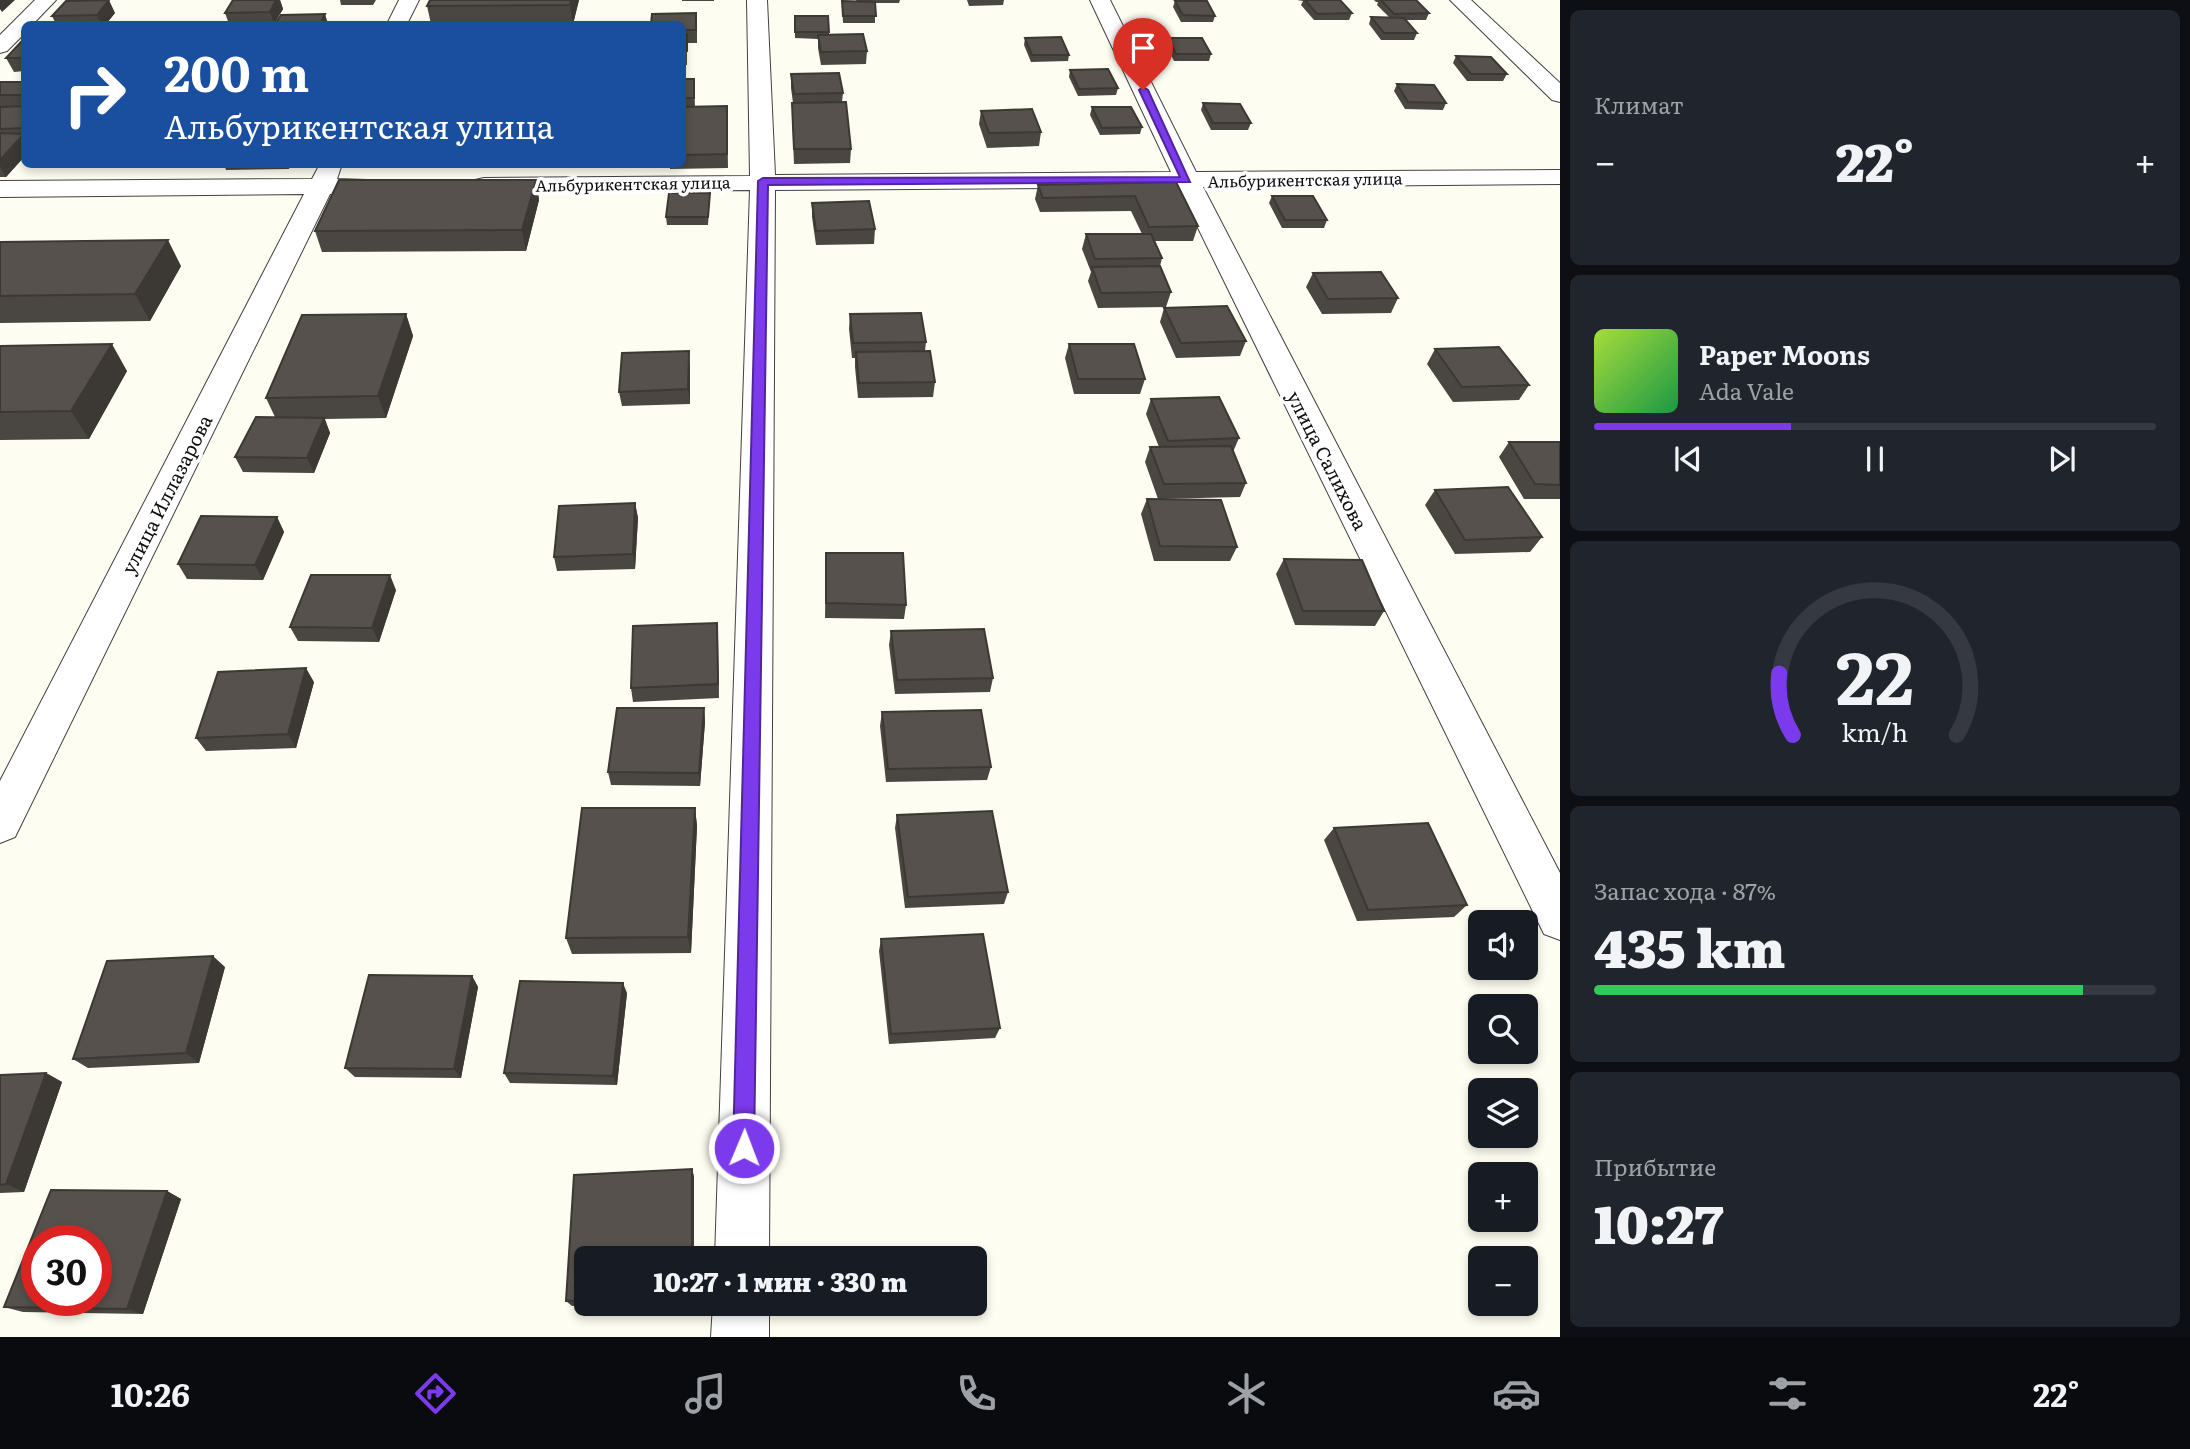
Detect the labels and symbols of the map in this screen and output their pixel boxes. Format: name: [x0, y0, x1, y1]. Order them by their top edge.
pin: [1113, 18, 1173, 90]
street label: Альбурикентская улица: [1207, 165, 1403, 193]
street label: Альбурикентская улица: [535, 169, 731, 197]
street label: улица Салихова: [1281, 386, 1376, 535]
street label: улица Иллазарова: [114, 409, 219, 579]
position arrow: [707, 1111, 781, 1185]
speed limit sign: 30: [21, 1225, 112, 1316]

